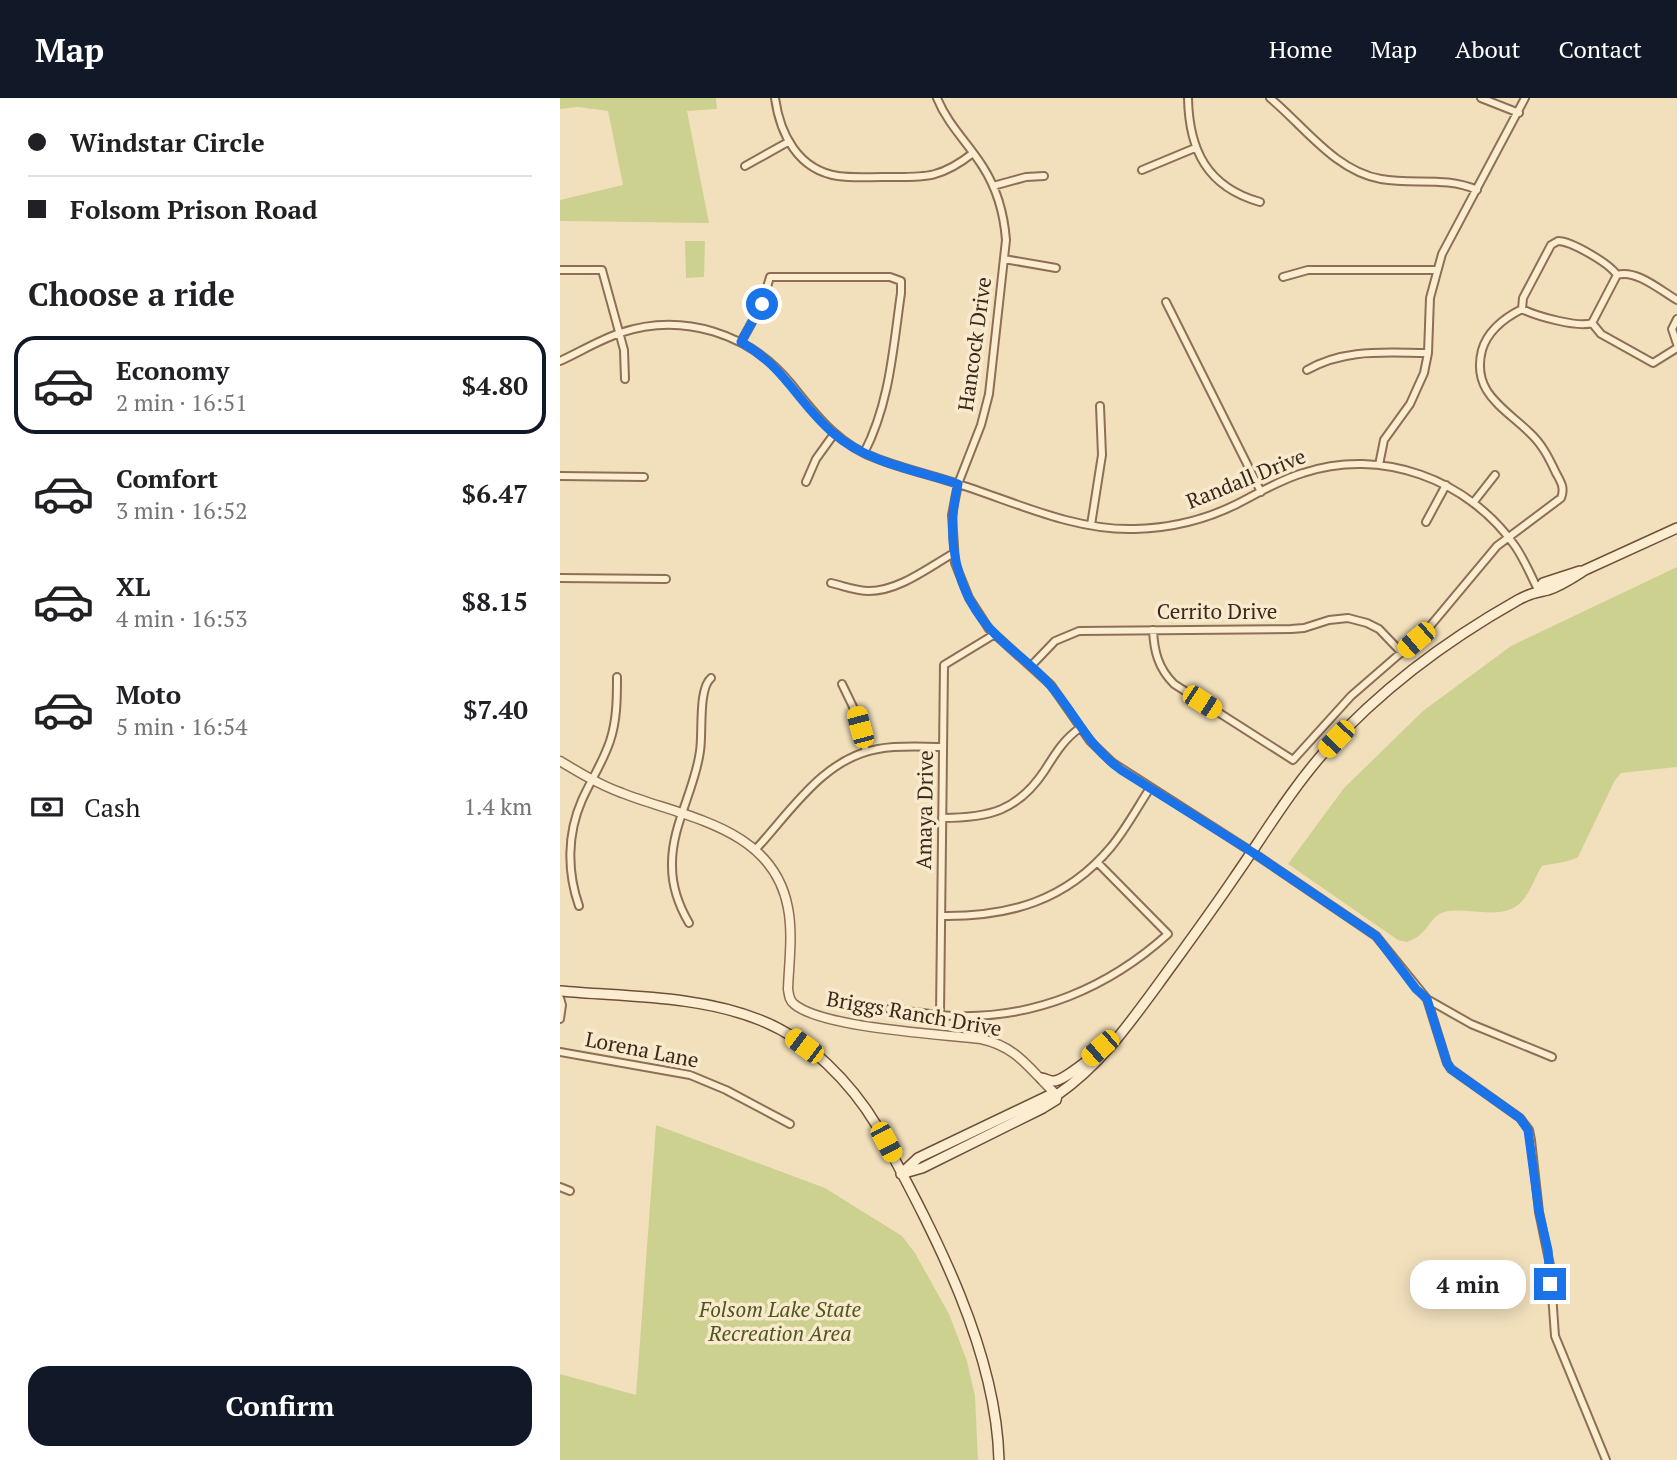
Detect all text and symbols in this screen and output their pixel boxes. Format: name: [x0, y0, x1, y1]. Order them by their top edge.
text: Map: [35, 28, 104, 71]
text: Home: [1269, 33, 1333, 65]
text: Map: [1371, 33, 1417, 65]
text: About: [1455, 33, 1521, 65]
text: Contact: [1559, 33, 1642, 65]
text: Windstar Circle: [70, 125, 265, 159]
text: Folsom Prison Road: [70, 192, 318, 226]
text: Choose a ride: [28, 273, 235, 315]
street label: Hancock Drive: [951, 275, 997, 413]
route start: [746, 288, 778, 320]
text: Economy: [116, 353, 229, 387]
icon: car: [32, 354, 95, 417]
text: $4.80: [462, 368, 528, 402]
text: 2 min · 16:51: [116, 387, 248, 418]
street label: Randall Drive: [1182, 441, 1310, 515]
text: Comfort: [116, 461, 218, 495]
icon: car: [32, 462, 95, 525]
text: $6.47: [462, 476, 528, 510]
text: 3 min · 16:52: [116, 495, 248, 526]
text: XL: [116, 569, 150, 603]
icon: car: [32, 570, 95, 633]
text: $8.15: [462, 584, 528, 618]
street label: Cerrito Drive: [1157, 597, 1277, 625]
text: 4 min · 16:53: [116, 603, 248, 634]
car: [1394, 618, 1439, 662]
text: Moto: [116, 677, 181, 711]
icon: car: [32, 678, 95, 741]
car: [1179, 682, 1226, 722]
text: $7.40: [463, 692, 528, 726]
car: [845, 704, 876, 750]
text: 5 min · 16:54: [116, 711, 248, 742]
car: [1314, 716, 1359, 762]
street label: Amaya Drive: [909, 750, 939, 870]
icon: cash: [28, 788, 66, 826]
text: Cash: [84, 790, 140, 824]
text: 1.4 km: [464, 791, 532, 822]
street label: Briggs Ranch Drive: [824, 984, 1004, 1042]
street label: Lorena Lane: [583, 1024, 701, 1074]
car: [781, 1025, 828, 1067]
car: [1078, 1026, 1123, 1070]
car: [867, 1119, 906, 1165]
callout: 4 min: [1410, 1260, 1525, 1308]
route end: [1534, 1268, 1566, 1300]
text: 4 min: [1437, 1269, 1499, 1300]
park label: Folsom Lake State Recreation Area: [698, 1295, 862, 1347]
button: Confirm: [28, 1366, 532, 1446]

